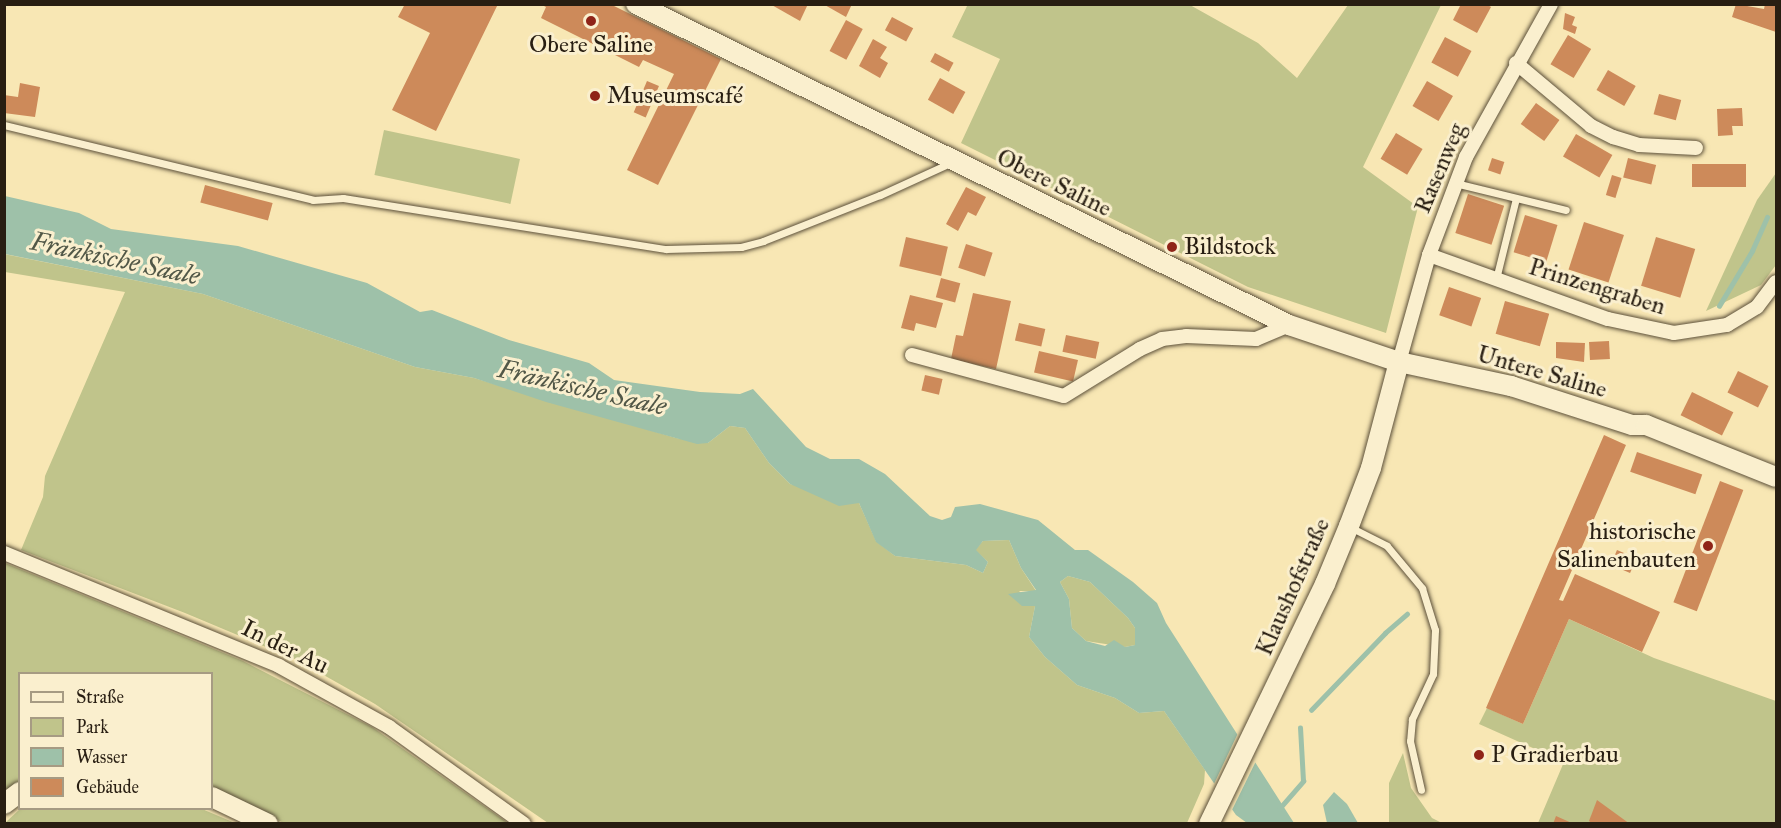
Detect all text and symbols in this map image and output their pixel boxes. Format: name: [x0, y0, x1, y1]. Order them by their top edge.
marker: Obere Saline: [584, 14, 598, 28]
place label: Obere Saline: [529, 31, 653, 59]
place label: Museumscafé: [607, 82, 743, 110]
marker: Museumscafé: [588, 89, 602, 103]
street label: Rasenweg: [1408, 119, 1472, 217]
street label: Obere Saline: [992, 143, 1116, 223]
water label: Fränkische Saale: [28, 226, 202, 292]
place label: Bildstock: [1184, 233, 1276, 261]
marker: Bildstock: [1165, 240, 1179, 254]
street label: Prinzengraben: [1525, 253, 1669, 321]
street label: Untere Saline: [1474, 340, 1610, 404]
water label: Fränkische Saale: [495, 353, 669, 423]
street label: Klaushofstraße: [1250, 514, 1336, 660]
place label: historische Salinenbauten: [1557, 518, 1696, 574]
marker: historische Salinenbauten: [1701, 539, 1715, 553]
street label: In der Au: [237, 614, 333, 680]
legend: [18, 672, 213, 810]
text: Straße: [76, 686, 124, 708]
text: Park: [76, 716, 109, 738]
place label: P Gradierbau: [1491, 741, 1619, 769]
text: Wasser: [76, 746, 127, 768]
marker: P Gradierbau: [1472, 748, 1486, 762]
text: Gebäude: [76, 776, 139, 798]

